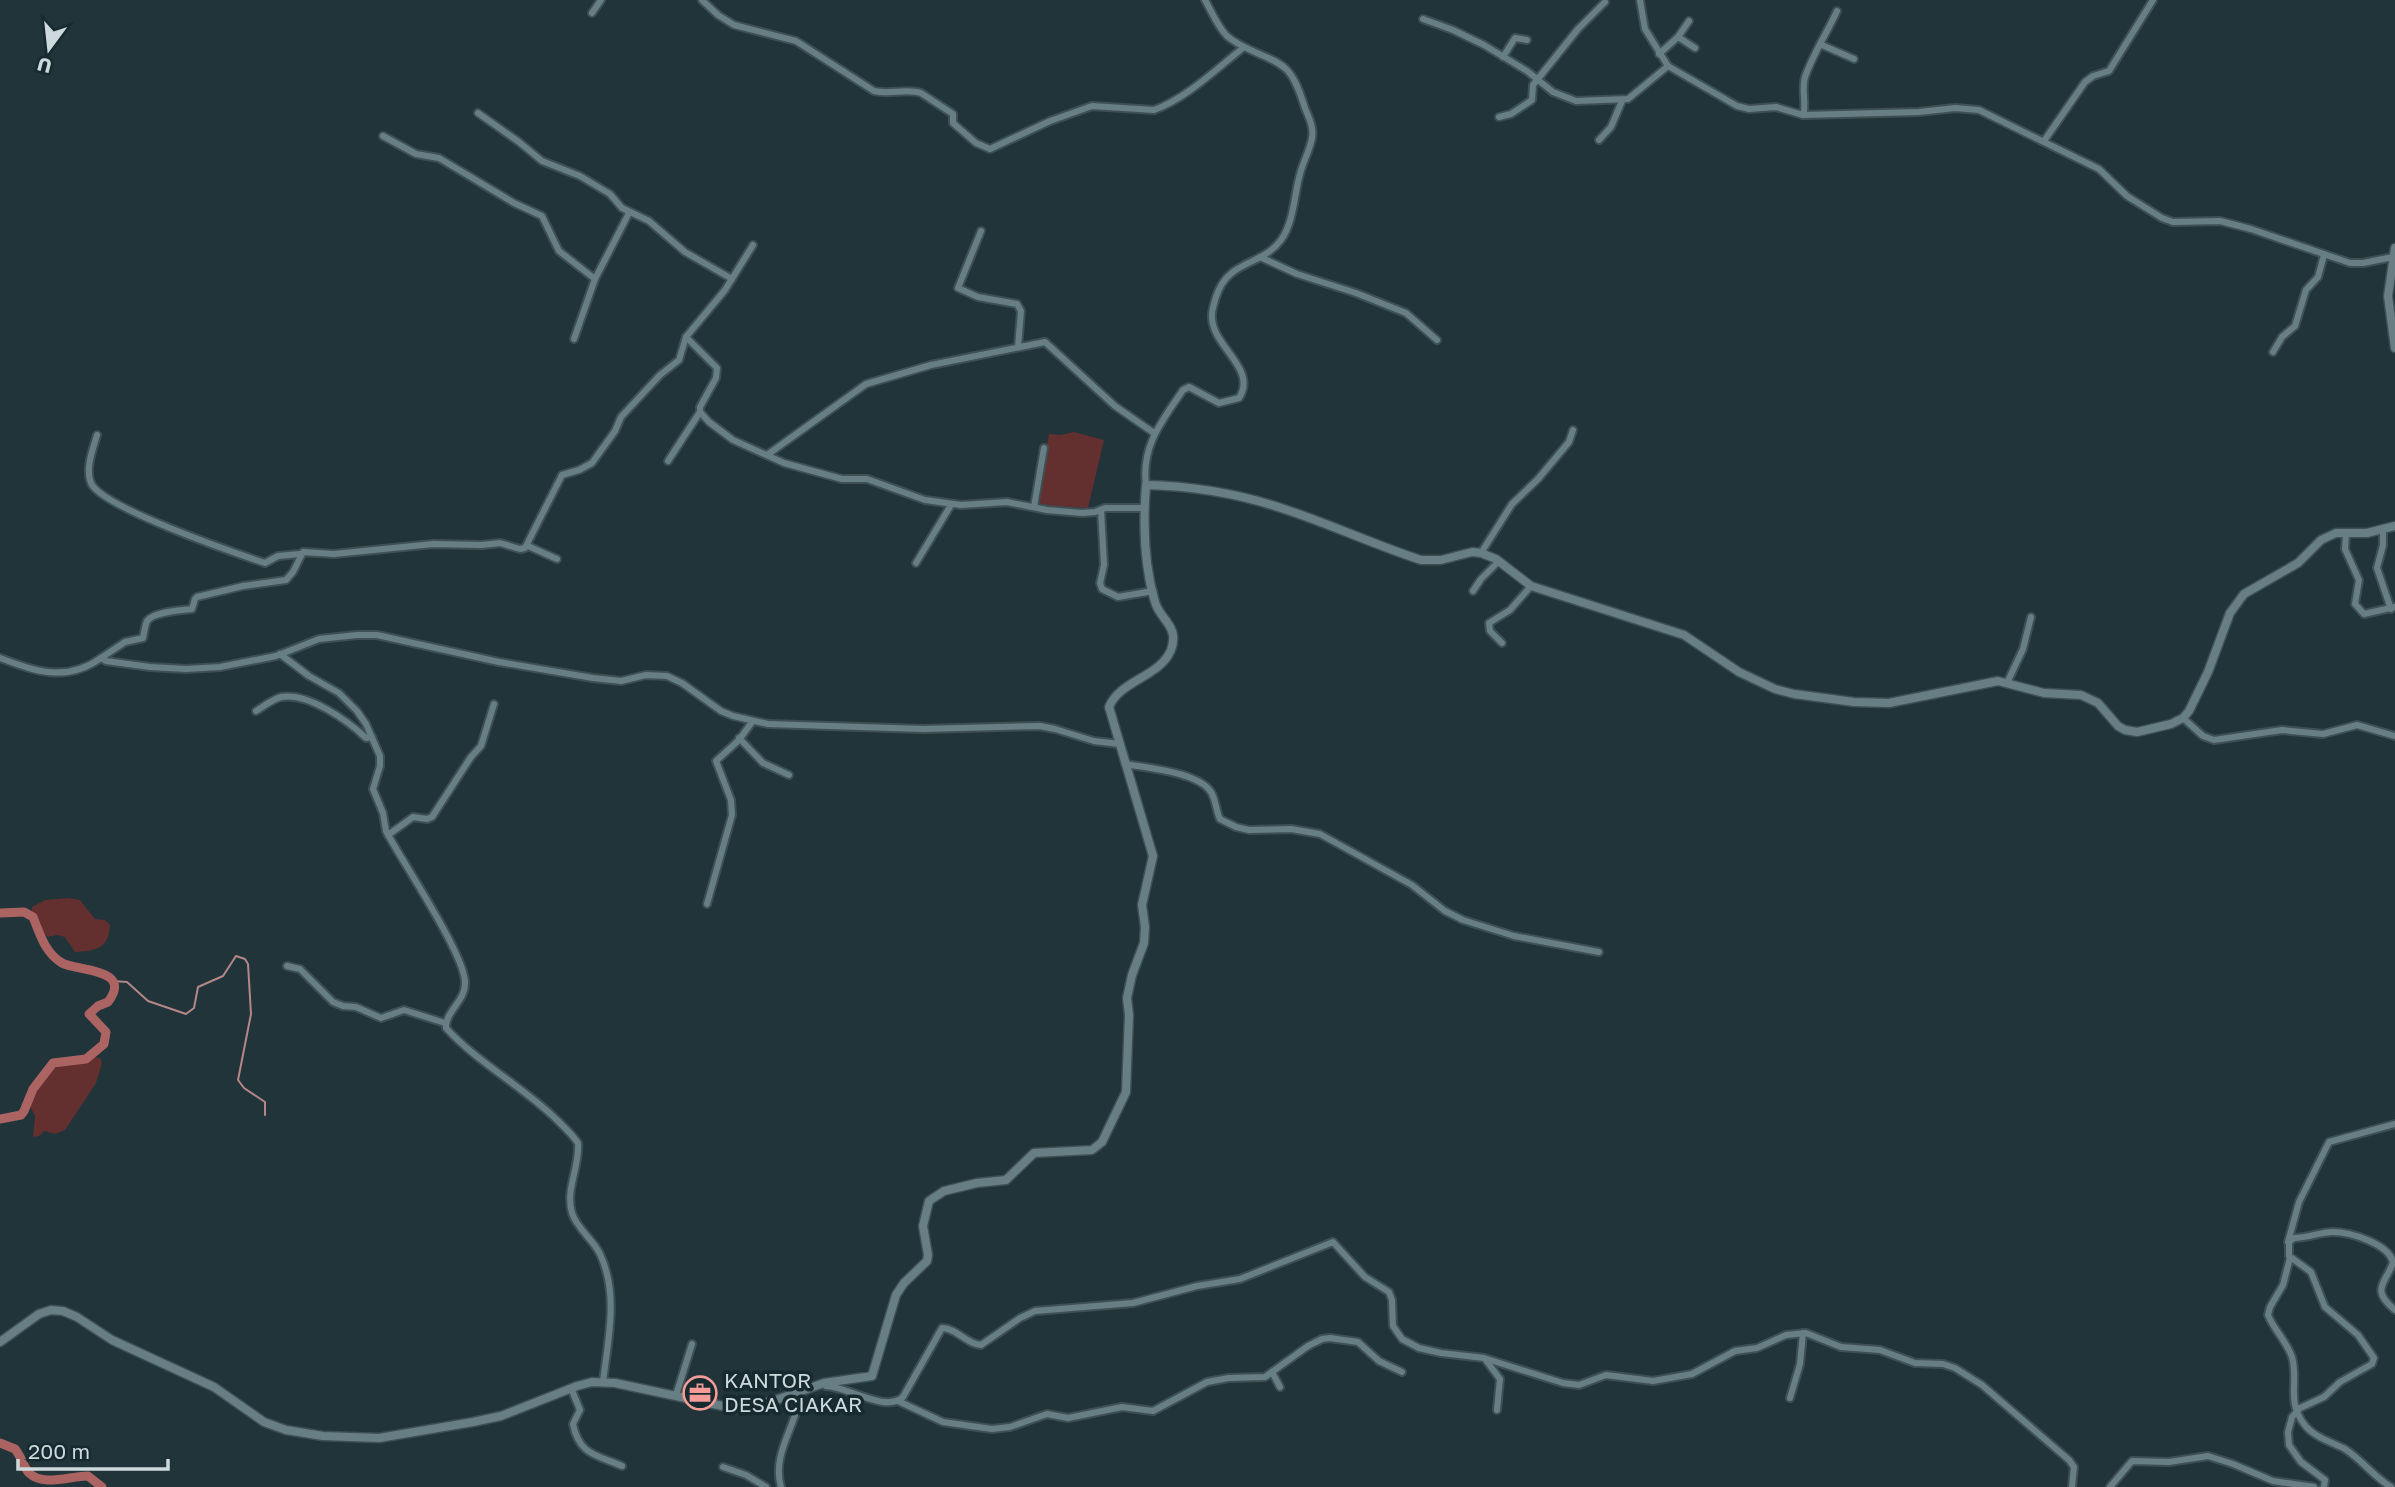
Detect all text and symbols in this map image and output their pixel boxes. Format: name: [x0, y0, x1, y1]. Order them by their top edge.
north arrow: [14, 14, 84, 84]
text: U: [35, 53, 54, 79]
place label: KANTOR DESA CIAKAR: [724, 1367, 862, 1417]
office icon: KANTOR DESA CIAKAR: [681, 1374, 719, 1412]
scale bar: [18, 1428, 168, 1472]
text: 200 m: [28, 1438, 90, 1464]

